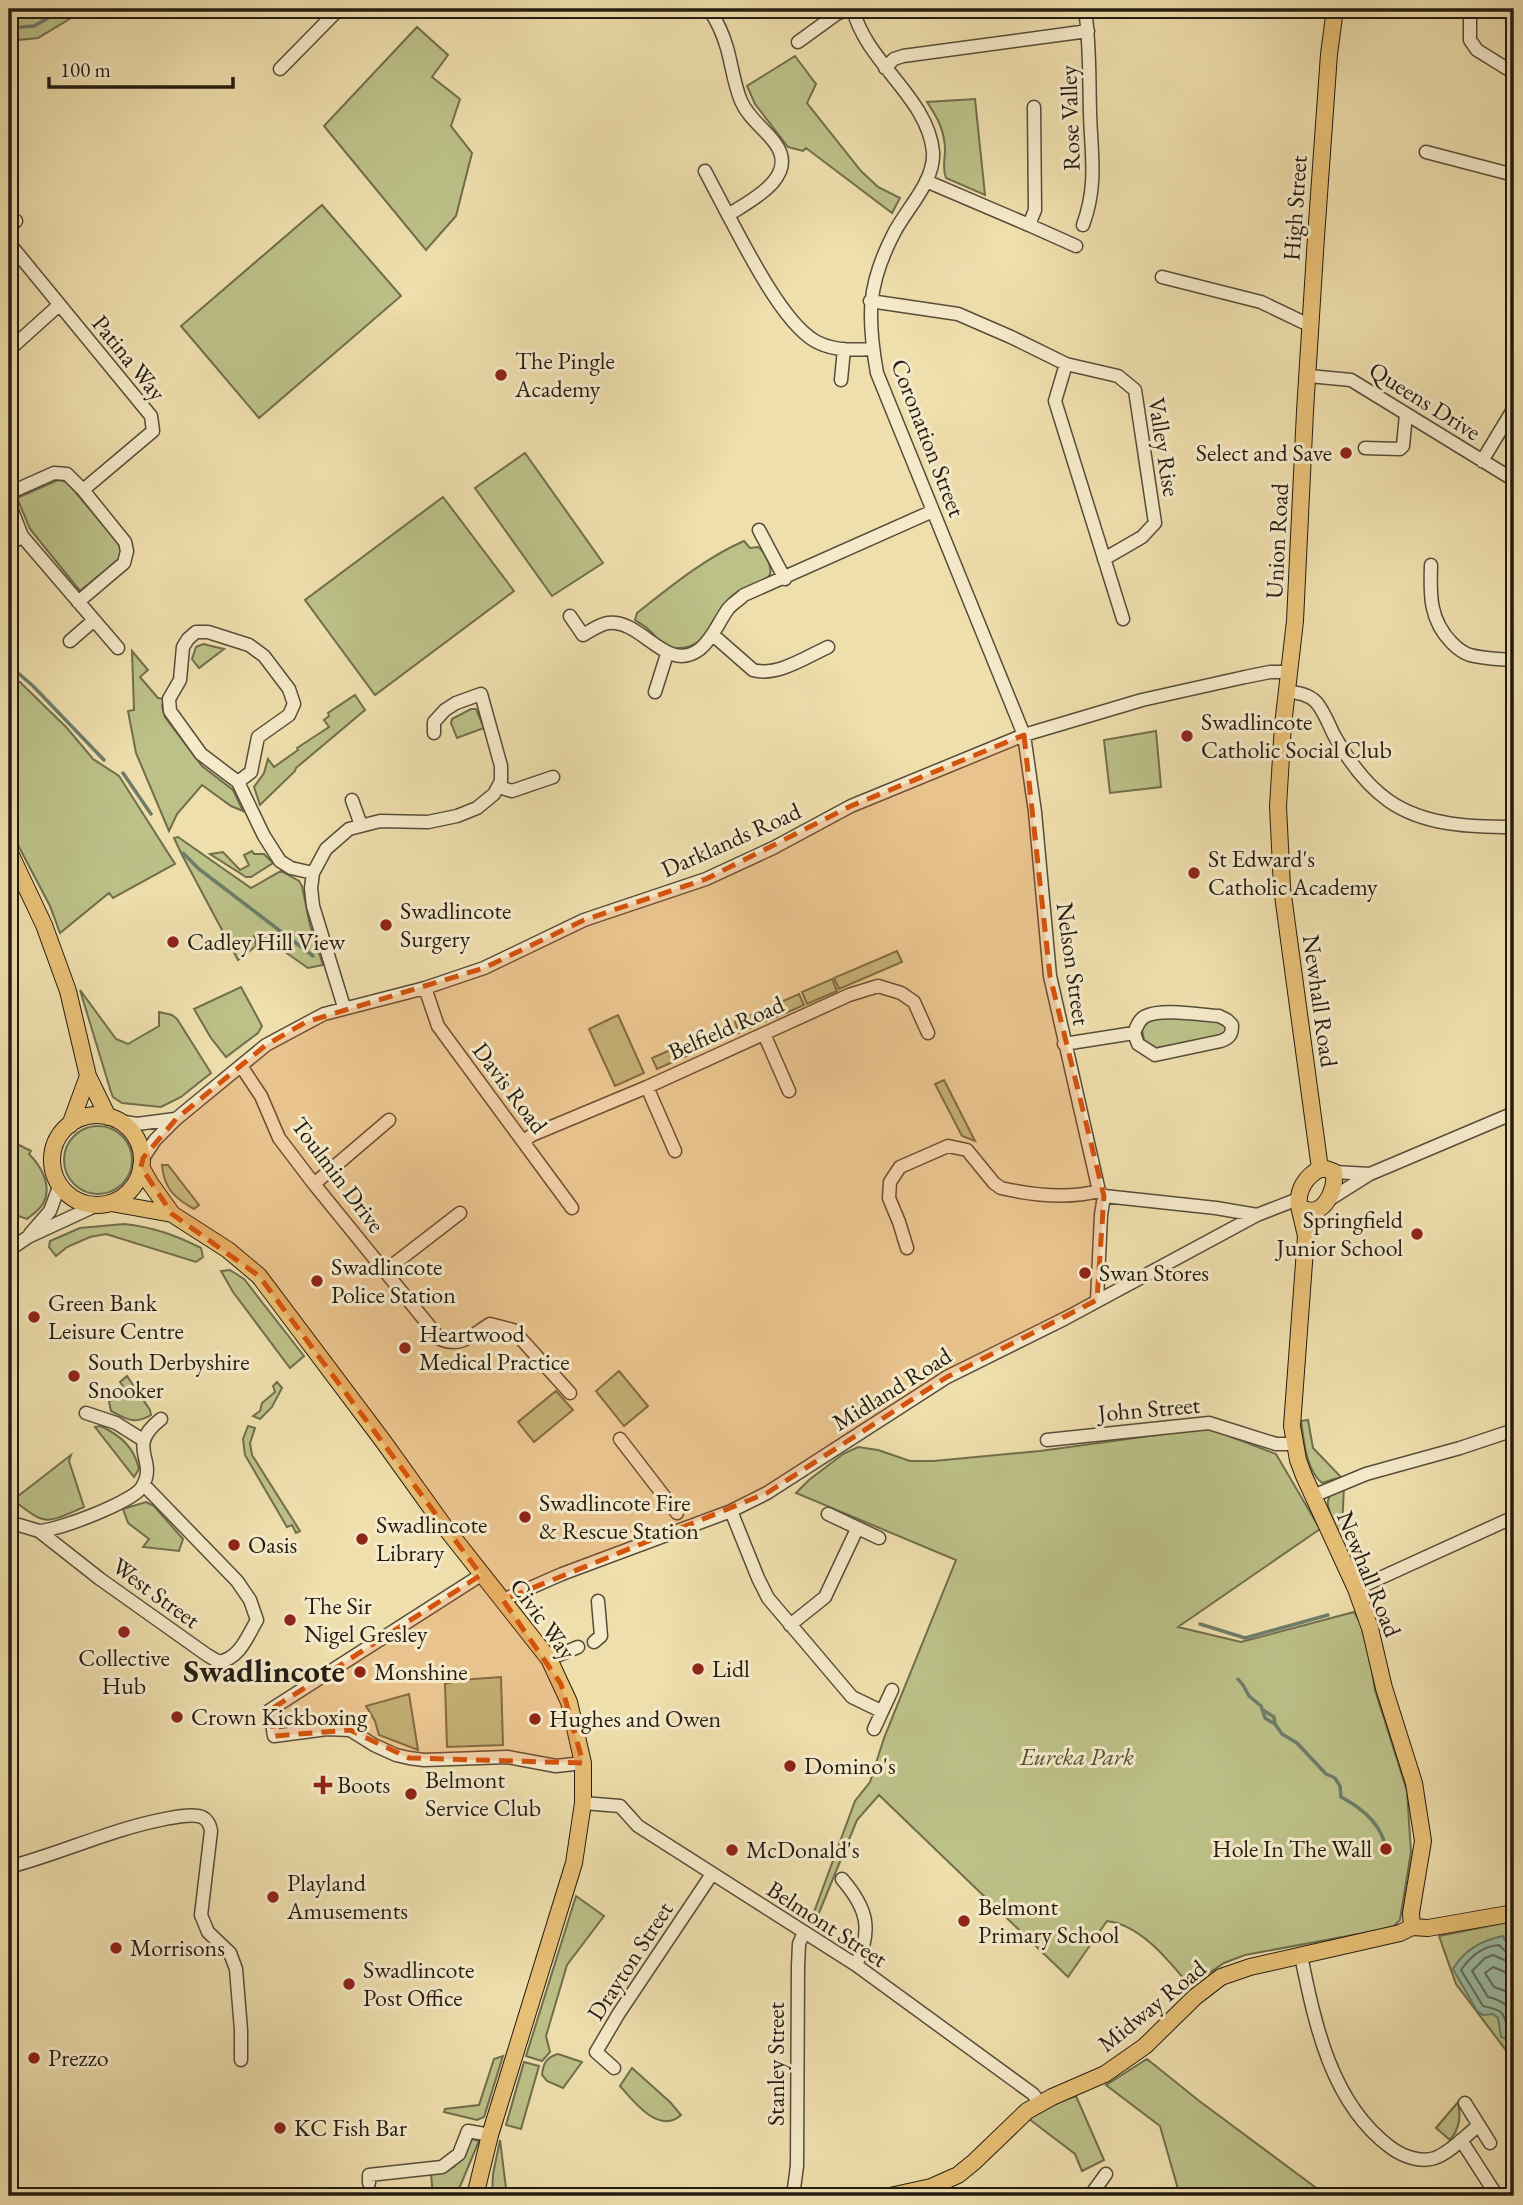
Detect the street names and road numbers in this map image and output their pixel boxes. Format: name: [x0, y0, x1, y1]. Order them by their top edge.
street label: Rose Valley: [1052, 64, 1087, 171]
street label: High Street: [1275, 154, 1314, 262]
street label: Patina Way: [85, 308, 174, 407]
street label: Queens Drive: [1364, 354, 1487, 447]
street label: Coronation Street: [884, 355, 973, 522]
street label: Valley Rise: [1141, 395, 1188, 499]
street label: Union Road: [1258, 481, 1295, 600]
street label: Darklands Road: [656, 795, 806, 884]
street label: Nelson Street: [1050, 900, 1098, 1028]
street label: Newhall Road: [1296, 933, 1345, 1070]
street label: Belfield Road: [663, 988, 789, 1067]
street label: Davis Road: [466, 1036, 555, 1140]
street label: Toulmin Drive: [285, 1111, 392, 1239]
street label: Midland Road: [826, 1339, 958, 1437]
street label: John Street: [1095, 1389, 1202, 1429]
street label: Newhall Road: [1330, 1506, 1409, 1642]
street label: West Street: [106, 1550, 207, 1635]
street label: Civic Way: [503, 1572, 584, 1666]
street label: Belmont Street: [761, 1873, 894, 1974]
street label: Drayton Street: [580, 1895, 680, 2026]
street label: Midway Road: [1091, 1952, 1213, 2059]
street label: Stanley Street: [760, 2001, 791, 2126]

